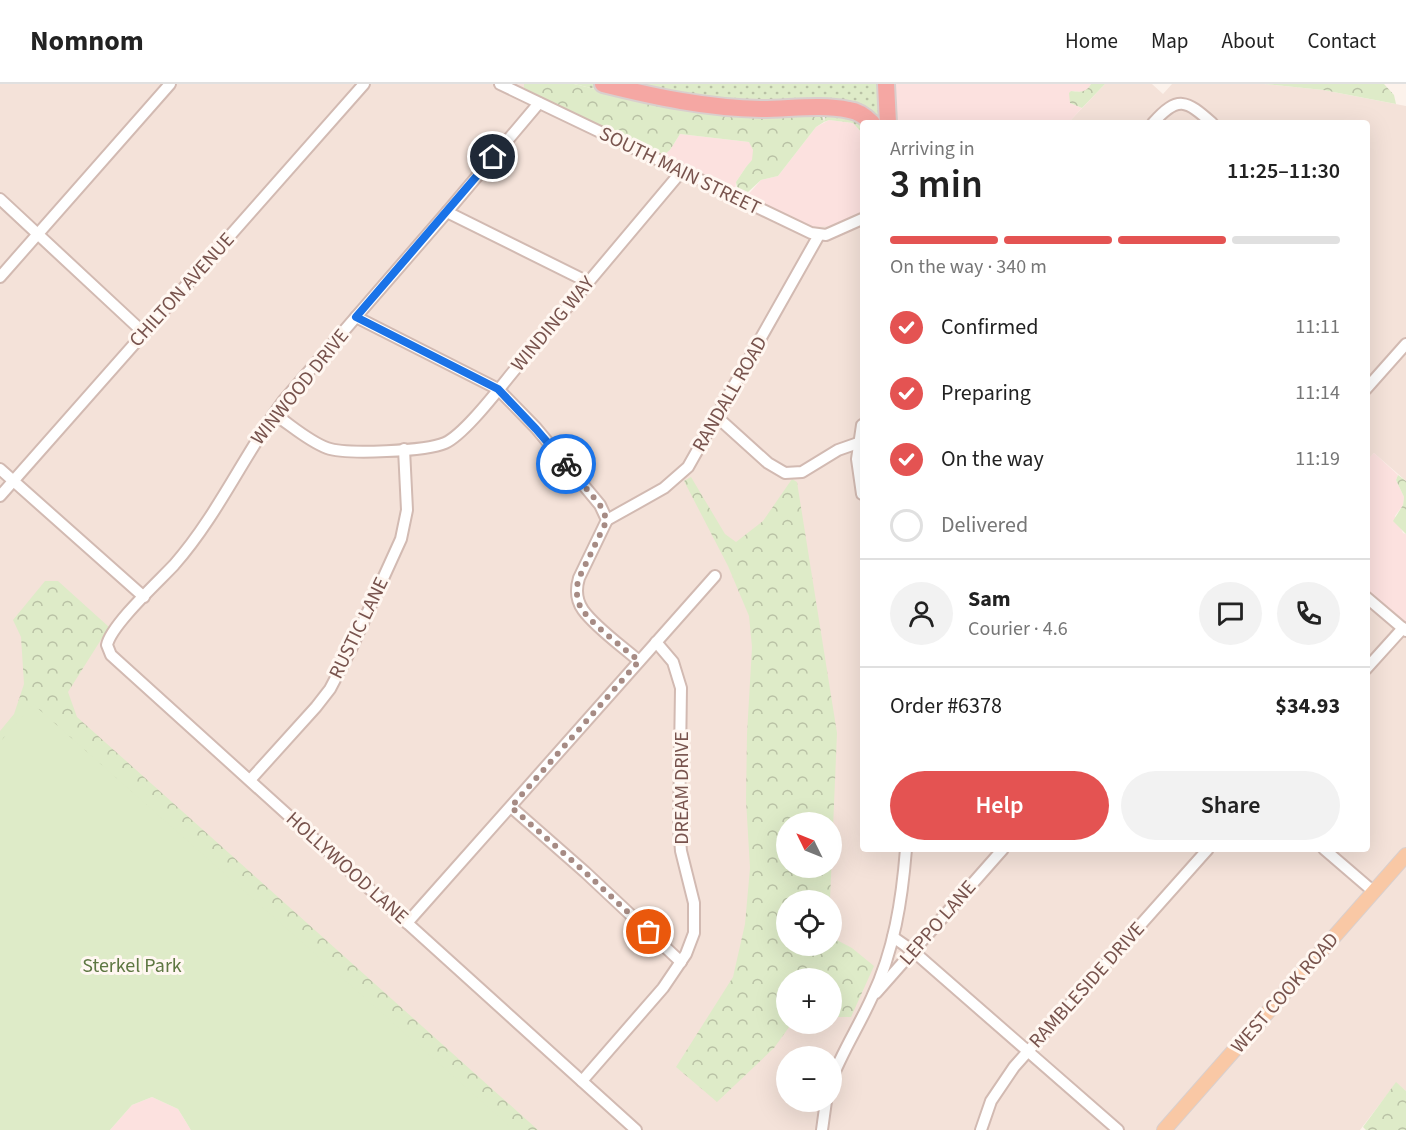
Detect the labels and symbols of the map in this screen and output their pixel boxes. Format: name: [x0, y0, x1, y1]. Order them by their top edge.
street label: SOUTH MAIN STREET: [595, 120, 766, 222]
pin: [467, 131, 518, 182]
street label: CHILTON AVENUE: [123, 227, 241, 353]
street label: WINDING WAY: [505, 270, 602, 378]
street label: WINWOOD DRIVE: [244, 323, 356, 451]
street label: RANDALL ROAD: [686, 331, 774, 457]
courier: [536, 434, 596, 494]
street label: RUSTIC LANE: [322, 572, 396, 684]
street label: DREAM DRIVE: [668, 731, 696, 845]
street label: HOLLYWOOD LANE: [280, 805, 414, 931]
north arrow: [776, 812, 842, 878]
street label: LEPPO LANE: [893, 874, 983, 972]
pin: [623, 906, 674, 957]
street label: RAMBLESIDE DRIVE: [1023, 916, 1151, 1054]
street label: WEST COOK ROAD: [1225, 927, 1345, 1059]
park label: Sterkel Park: [82, 952, 182, 980]

